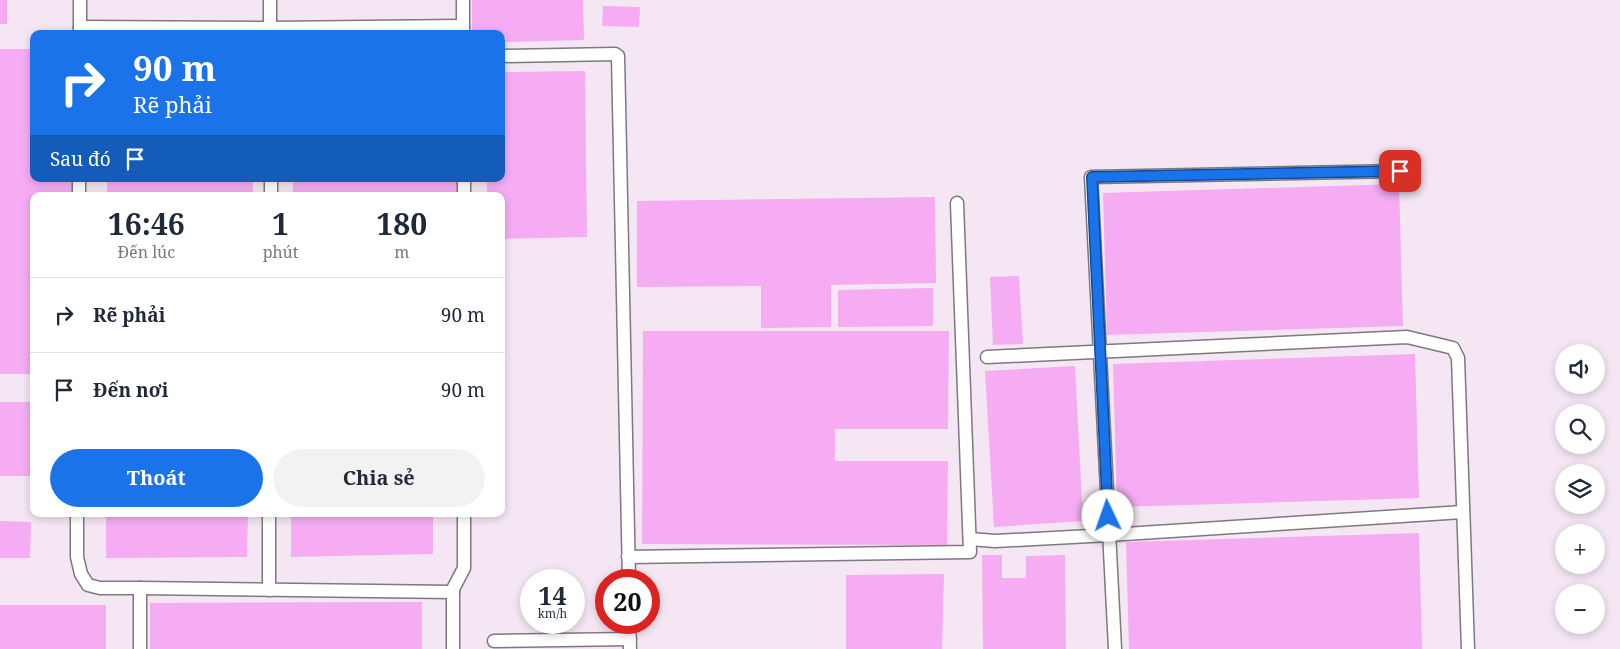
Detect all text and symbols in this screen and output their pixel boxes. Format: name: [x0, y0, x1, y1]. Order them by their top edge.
text: 90 m: [133, 44, 216, 91]
icon: right: [50, 50, 115, 115]
text: Rẽ phải: [133, 89, 212, 119]
icon: arrive: [121, 145, 149, 173]
text: Sau đó: [50, 146, 111, 172]
pin: [1379, 150, 1421, 192]
icon: arrive: [1386, 157, 1414, 185]
text: 16:46: [108, 203, 185, 244]
text: 1: [272, 203, 289, 244]
text: 180: [376, 203, 427, 244]
text: Đến lúc: [117, 241, 175, 263]
text: phút: [263, 241, 298, 263]
text: m: [394, 241, 409, 263]
icon: right: [50, 301, 78, 329]
text: Rẽ phải: [93, 302, 165, 328]
text: 90 m: [441, 302, 485, 328]
map controls: [1555, 344, 1605, 634]
button: sound: [1555, 344, 1605, 394]
icon: arrive: [50, 376, 78, 404]
text: Đến nơi: [93, 377, 169, 403]
text: 90 m: [441, 377, 485, 403]
button: search: [1555, 404, 1605, 454]
button: Thoát: [50, 449, 263, 507]
button: Chia sẻ: [273, 449, 485, 507]
button: layers: [1555, 464, 1605, 514]
position arrow: [1081, 489, 1133, 541]
button: +: [1555, 524, 1605, 574]
speed limit sign: 20: [595, 569, 660, 634]
text: 14: [538, 578, 567, 612]
button: −: [1555, 584, 1605, 634]
text: km/h: [538, 605, 567, 622]

